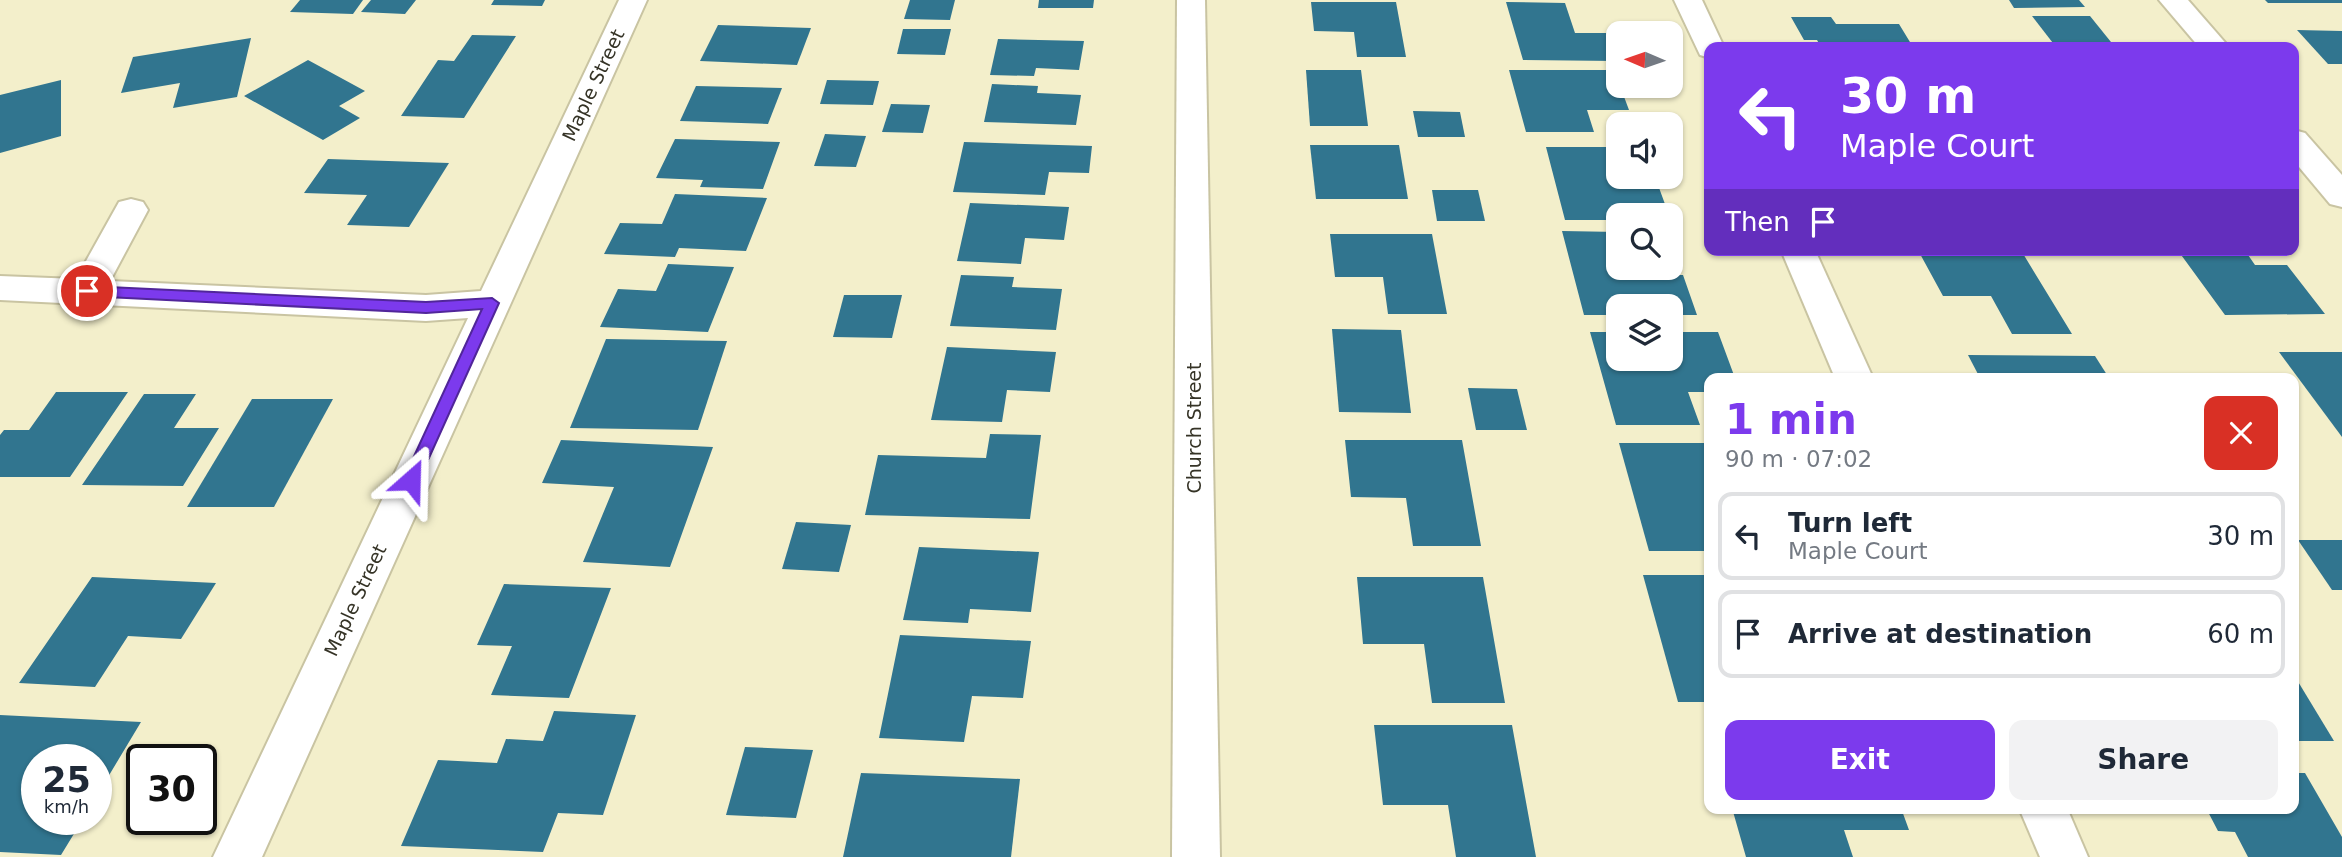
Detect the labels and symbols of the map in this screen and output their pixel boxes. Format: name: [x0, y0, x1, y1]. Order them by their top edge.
north arrow: [1606, 21, 1684, 98]
street label: Maple Street: [557, 26, 629, 144]
pin: [57, 261, 117, 321]
street label: Church Street: [1183, 362, 1205, 494]
position arrow: [374, 443, 448, 517]
street label: Maple Street: [319, 541, 391, 659]
speed limit sign: 30: [126, 744, 217, 835]

